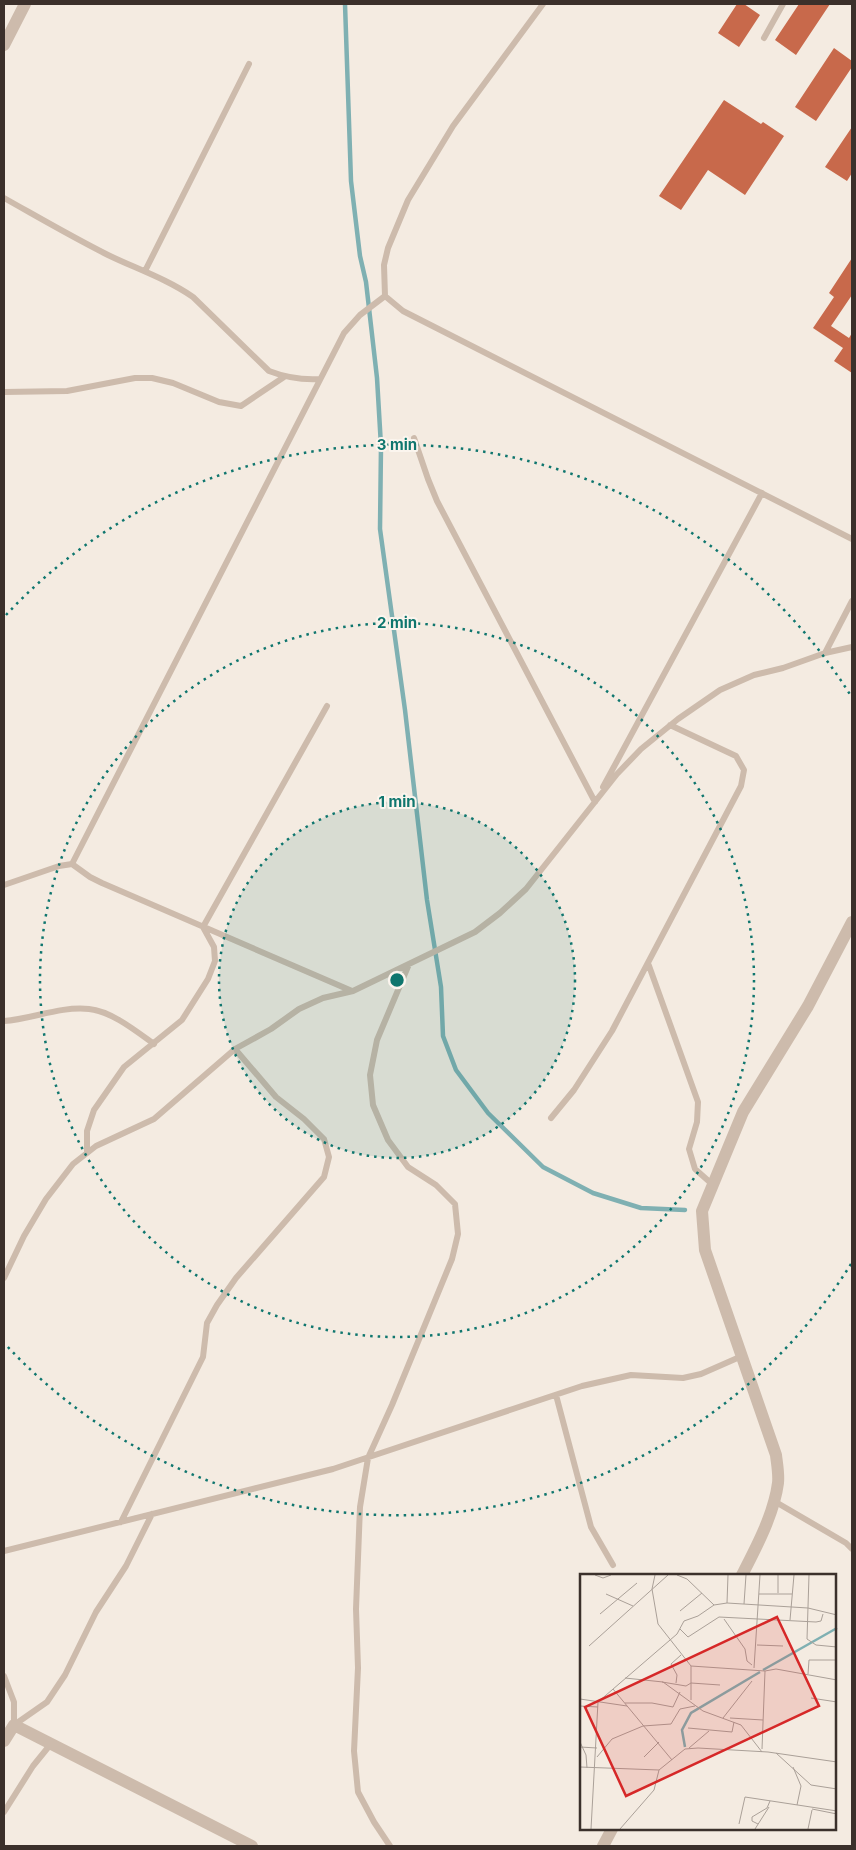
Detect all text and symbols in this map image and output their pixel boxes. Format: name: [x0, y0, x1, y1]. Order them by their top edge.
text: 3 min: [377, 435, 417, 454]
text: 2 min: [377, 613, 417, 632]
text: 1 min: [378, 792, 416, 811]
centre of rings: [388, 971, 406, 989]
inset map: [580, 1574, 836, 1830]

